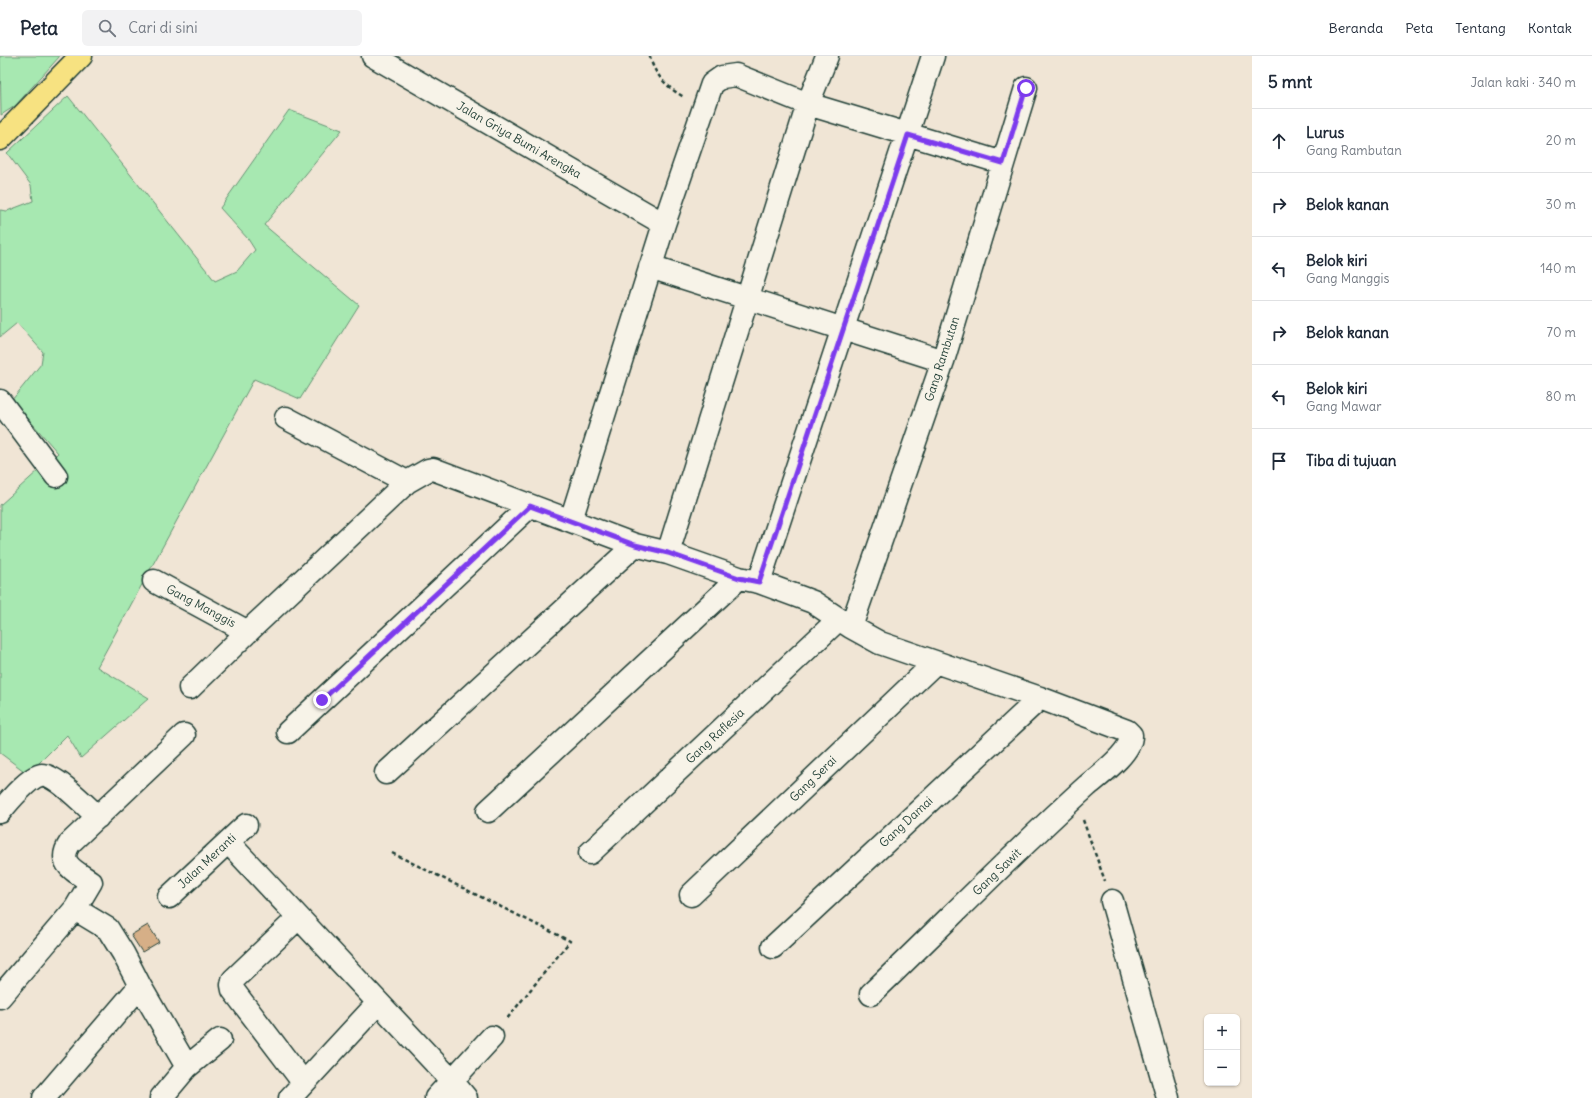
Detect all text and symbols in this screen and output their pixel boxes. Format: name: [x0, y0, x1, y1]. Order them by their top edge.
search box: [82, 10, 362, 46]
text: Peta: [20, 16, 58, 40]
icon: search: [96, 17, 118, 39]
text: Cari di sini: [128, 18, 198, 37]
text: Beranda: [1329, 19, 1383, 37]
text: Peta: [1405, 19, 1433, 37]
text: Tentang: [1455, 19, 1506, 37]
text: Kontak: [1528, 19, 1572, 37]
text: 5 mnt: [1268, 71, 1312, 93]
text: Jalan kaki · 340 m: [1471, 74, 1576, 91]
route start: [1017, 79, 1035, 97]
street label: Jalan Griya Bumi Arengka: [454, 98, 584, 181]
text: Lurus: [1306, 123, 1344, 142]
icon: ahead: [1268, 130, 1290, 152]
text: 20 m: [1546, 132, 1576, 149]
text: Gang Rambutan: [1306, 142, 1402, 159]
icon: right: [1268, 194, 1290, 216]
text: Belok kanan: [1306, 195, 1389, 214]
text: 30 m: [1546, 196, 1576, 213]
text: Belok kiri: [1306, 251, 1367, 270]
icon: left: [1268, 258, 1290, 280]
text: 140 m: [1540, 260, 1576, 277]
text: Gang Manggis: [1306, 270, 1389, 287]
street label: Gang Rambutan: [921, 314, 962, 403]
icon: right: [1268, 322, 1290, 344]
text: Belok kanan: [1306, 323, 1389, 342]
text: 70 m: [1547, 324, 1576, 341]
text: Belok kiri: [1306, 379, 1367, 398]
icon: left: [1268, 386, 1290, 408]
text: 80 m: [1545, 388, 1576, 405]
text: Gang Mawar: [1306, 398, 1382, 415]
icon: arrive: [1268, 450, 1290, 472]
text: Tiba di tujuan: [1306, 451, 1396, 470]
street label: Gang Manggis: [164, 581, 239, 630]
route end: [313, 691, 331, 709]
street label: Gang Raflesia: [682, 705, 747, 767]
street label: Gang Serai: [786, 753, 839, 805]
street label: Gang Damai: [876, 793, 935, 850]
street label: Jalan Meranti: [175, 830, 239, 891]
street label: Gang Sawit: [969, 845, 1024, 898]
map controls: [1204, 1014, 1240, 1086]
button: +: [1204, 1014, 1240, 1050]
button: −: [1204, 1050, 1240, 1086]

